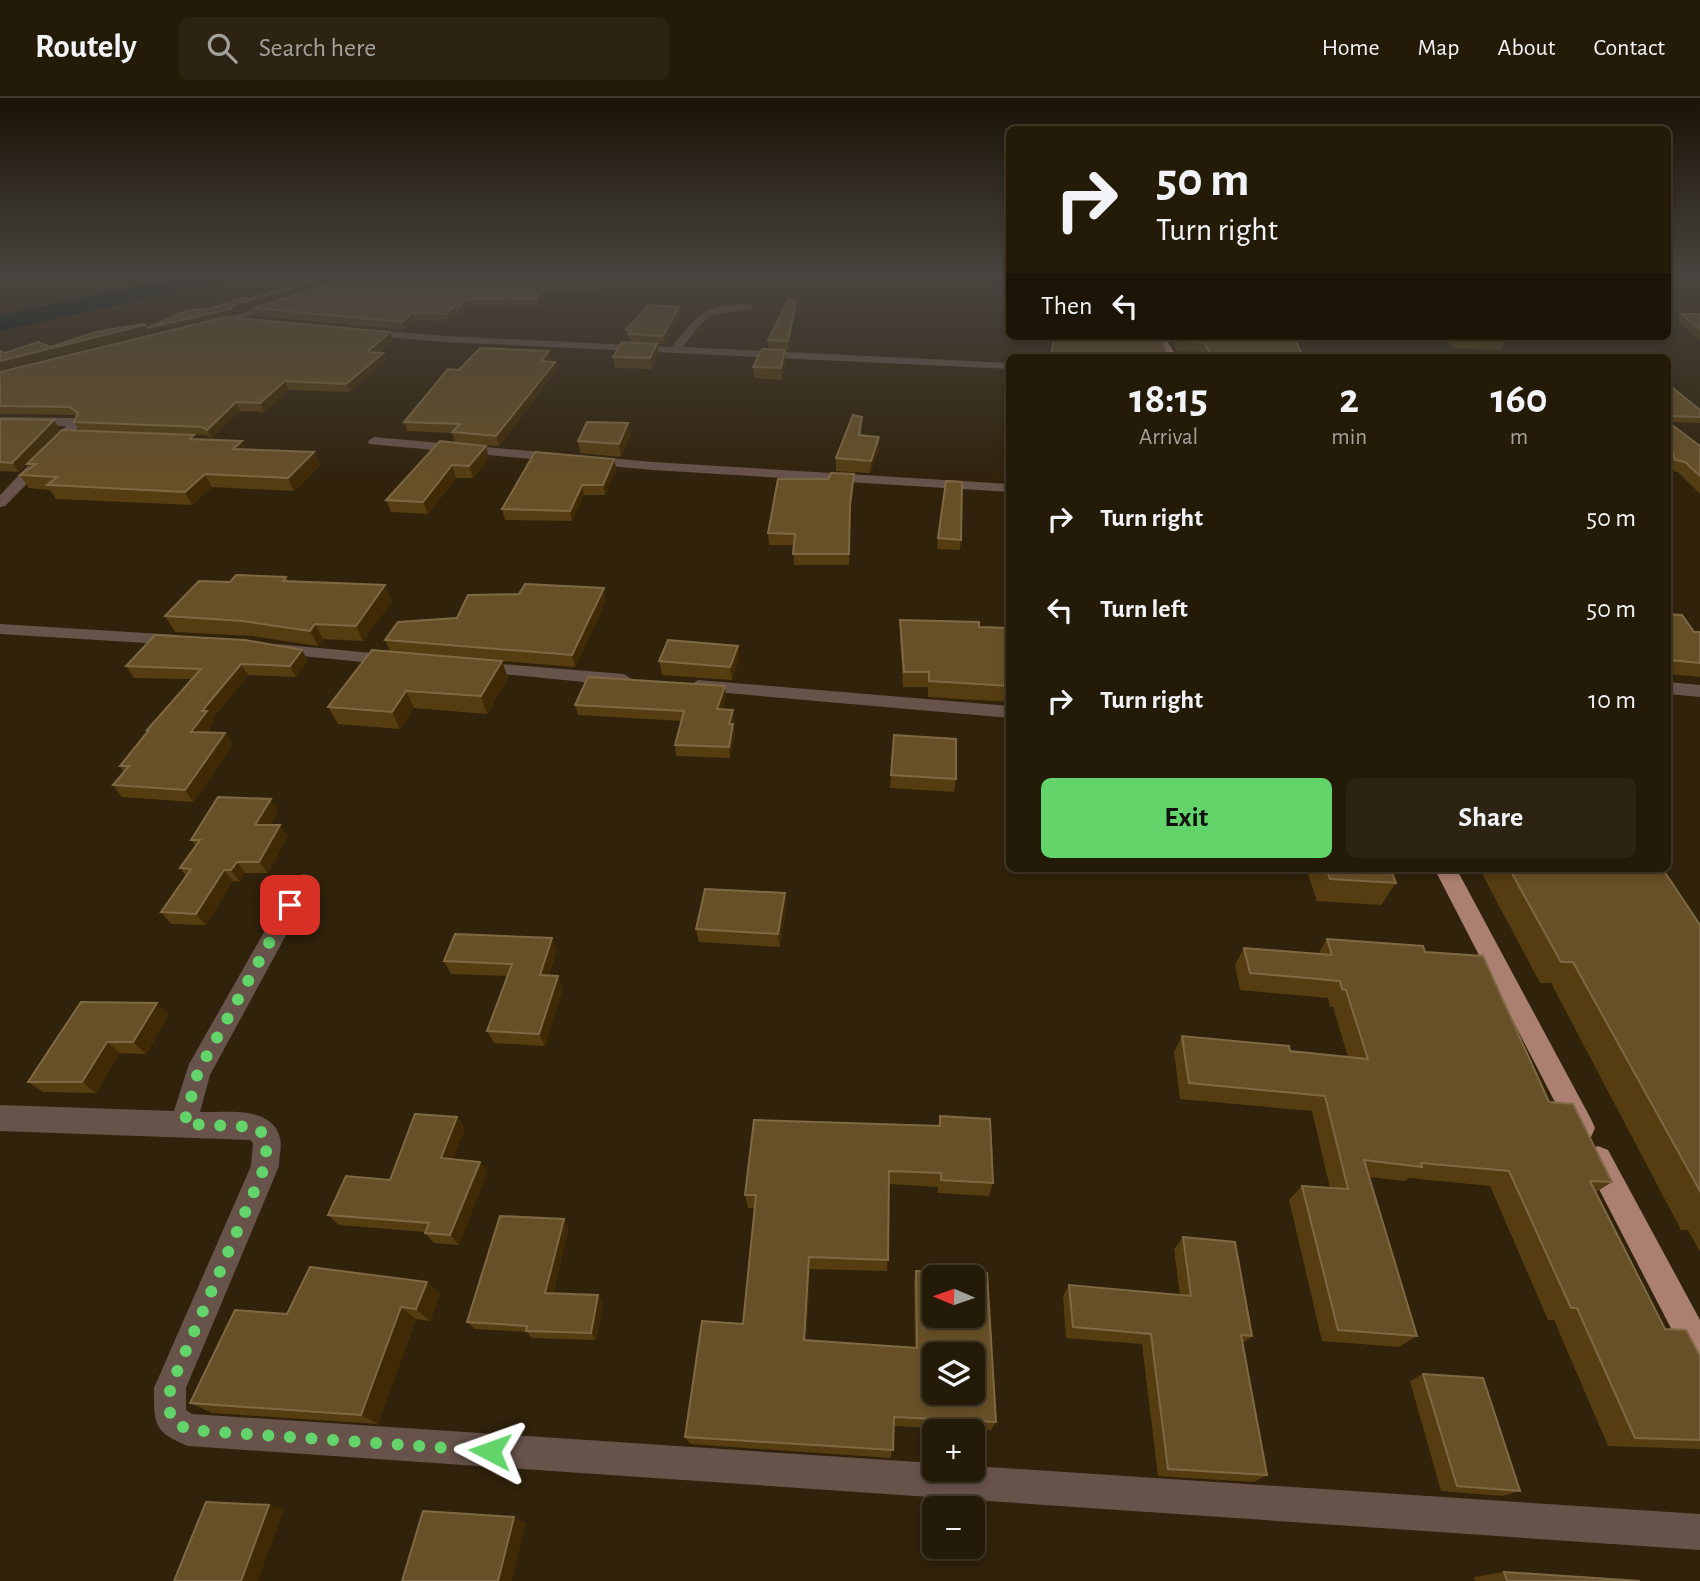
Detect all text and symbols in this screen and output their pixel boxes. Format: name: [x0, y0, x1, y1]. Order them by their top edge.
search box: [179, 17, 669, 80]
icon: search: [203, 29, 241, 67]
text: Routely: [35, 31, 137, 64]
text: Search here: [259, 35, 376, 61]
text: Home: [1322, 36, 1380, 60]
text: Map: [1418, 36, 1460, 60]
text: About: [1498, 36, 1555, 60]
text: Contact: [1593, 36, 1665, 60]
icon: right: [1041, 154, 1132, 245]
text: 50 m: [1156, 156, 1250, 205]
text: Turn right: [1156, 214, 1278, 246]
icon: left: [1106, 287, 1144, 325]
text: Then: [1041, 293, 1092, 319]
text: 18:15: [1129, 378, 1208, 420]
text: 2: [1339, 378, 1359, 420]
text: 160: [1490, 378, 1548, 420]
text: Arrival: [1139, 426, 1198, 449]
text: min: [1331, 426, 1367, 449]
text: m: [1510, 426, 1528, 449]
icon: right: [1041, 500, 1079, 538]
text: Turn right: [1100, 505, 1203, 531]
text: 50 m: [1586, 505, 1636, 531]
icon: left: [1041, 591, 1079, 629]
text: Turn left: [1100, 596, 1188, 622]
text: 50 m: [1586, 596, 1636, 622]
icon: right: [1041, 682, 1079, 720]
text: Turn right: [1100, 687, 1203, 713]
text: 10 m: [1588, 687, 1636, 713]
button: Exit: [1041, 778, 1332, 858]
button: Share: [1346, 778, 1636, 858]
pin: [260, 875, 320, 935]
icon: arrive: [271, 886, 309, 924]
north arrow: [922, 1265, 985, 1328]
map controls: [922, 1265, 985, 1559]
button: layers: [922, 1342, 985, 1405]
position arrow: [453, 1414, 527, 1488]
button: +: [922, 1419, 985, 1482]
button: −: [922, 1496, 985, 1559]

